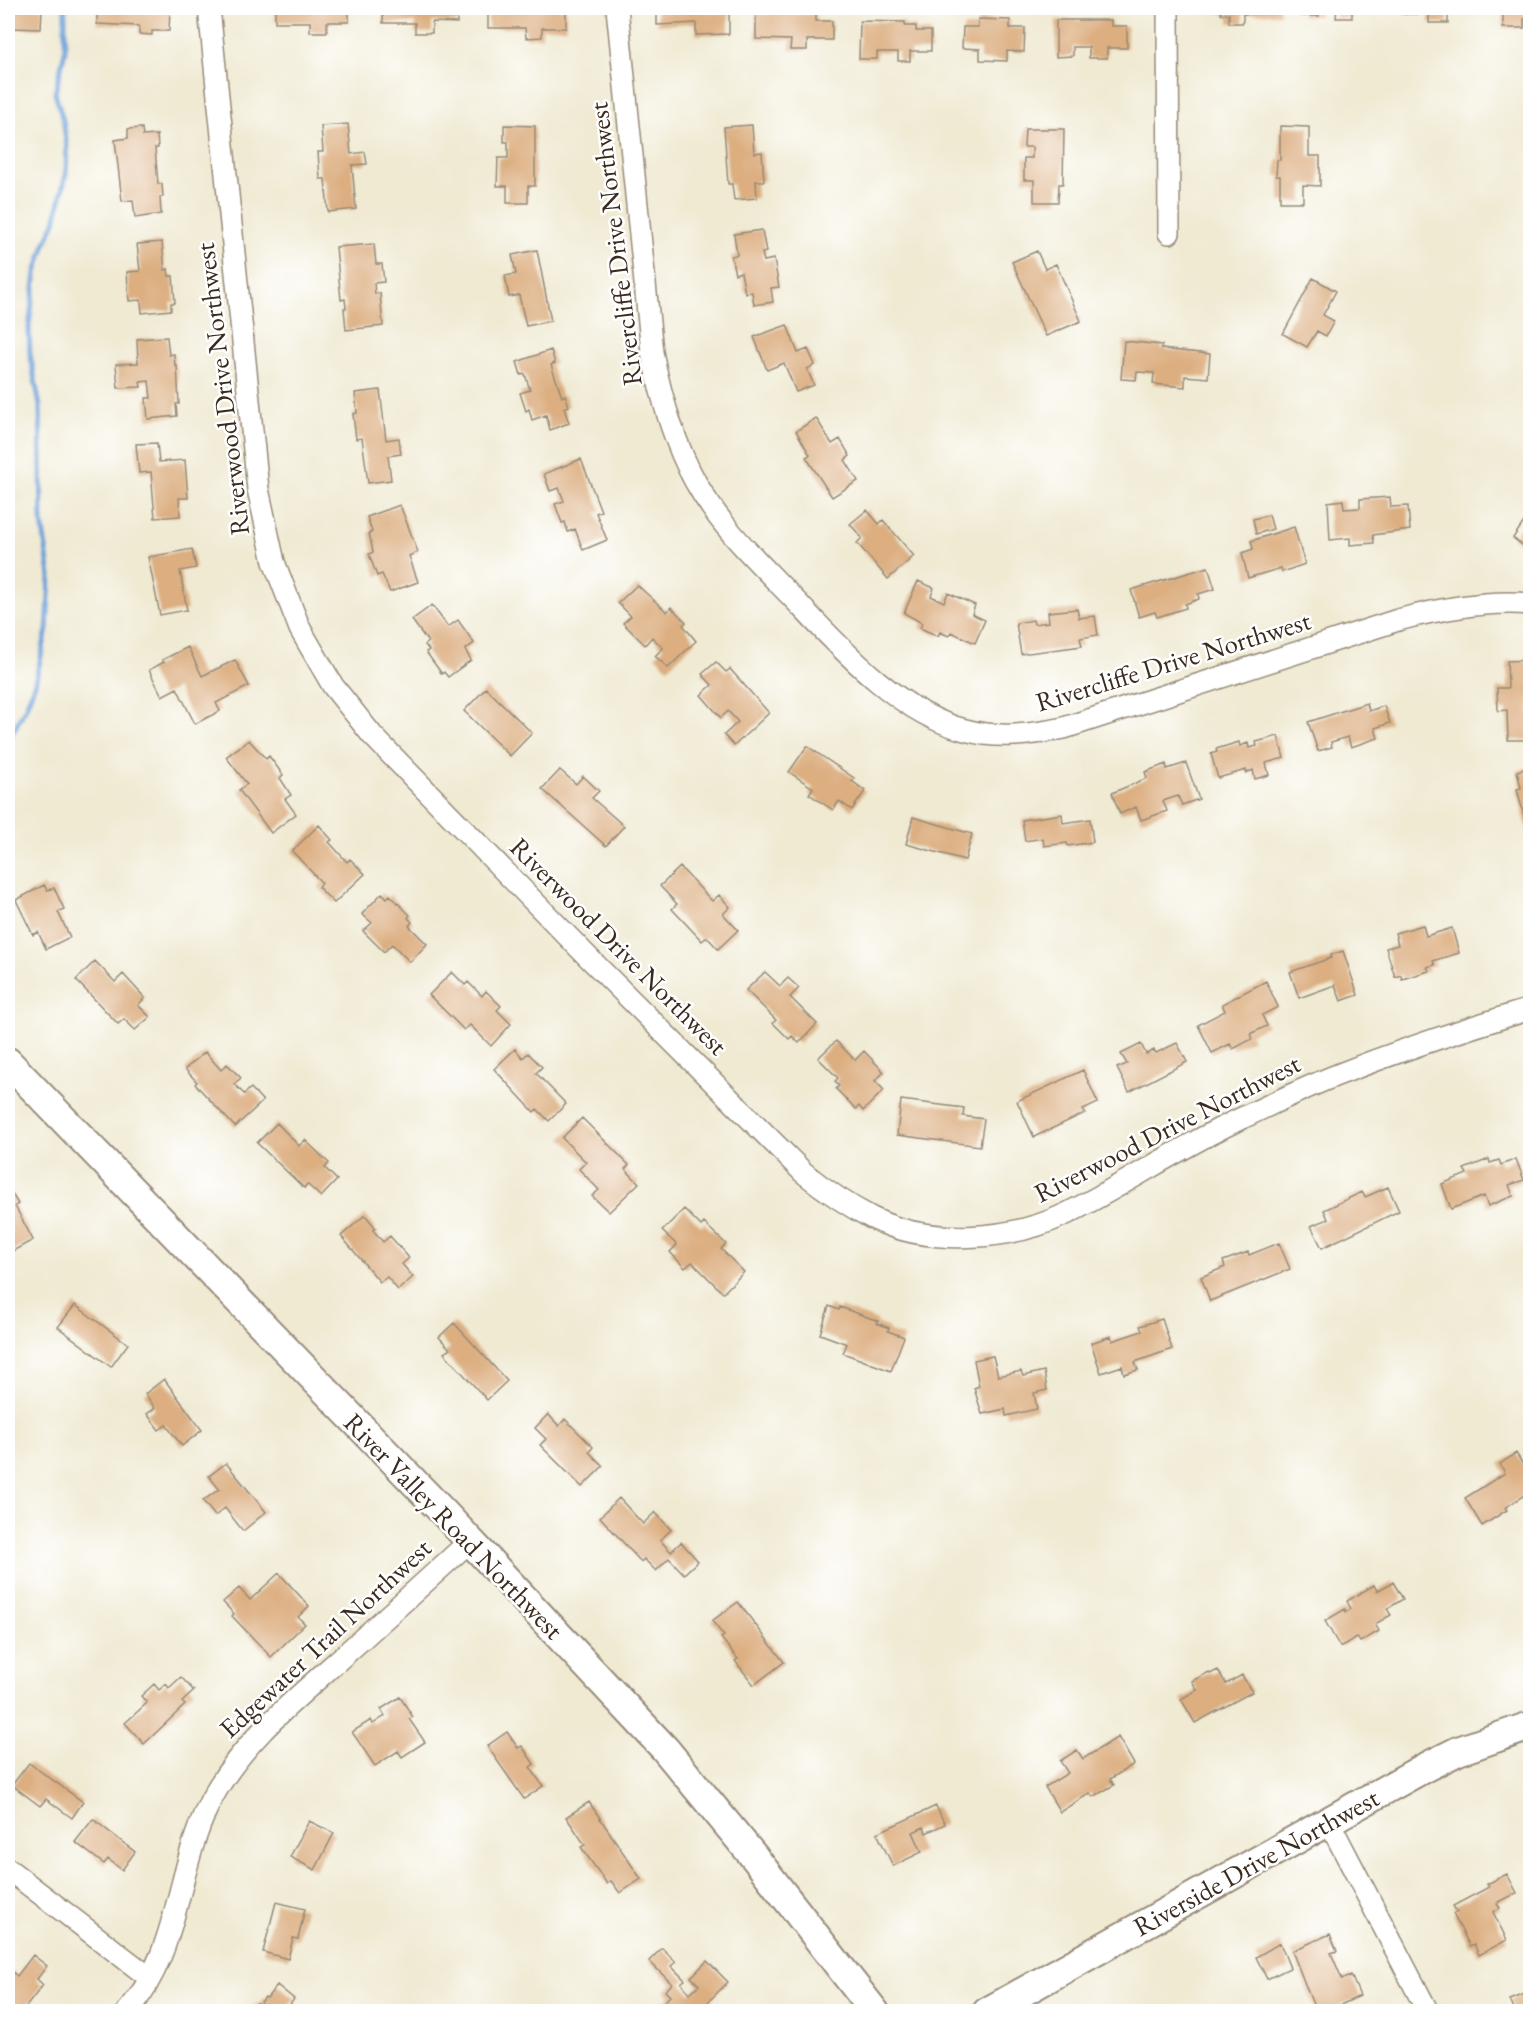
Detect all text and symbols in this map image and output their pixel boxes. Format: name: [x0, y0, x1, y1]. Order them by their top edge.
street label: Rivercliffe Drive Northwest: [580, 100, 650, 388]
street label: Riverwood Drive Northwest: [187, 240, 257, 537]
street label: Rivercliffe Drive Northwest: [1031, 602, 1315, 719]
street label: Riverwood Drive Northwest: [503, 830, 736, 1063]
street label: Riverwood Drive Northwest: [1028, 1045, 1307, 1210]
street label: River Valley Road Northwest: [337, 1405, 572, 1647]
street label: Edgewater Trail Northwest: [212, 1530, 439, 1745]
street label: Riverside Drive Northwest: [1127, 1780, 1385, 1944]

